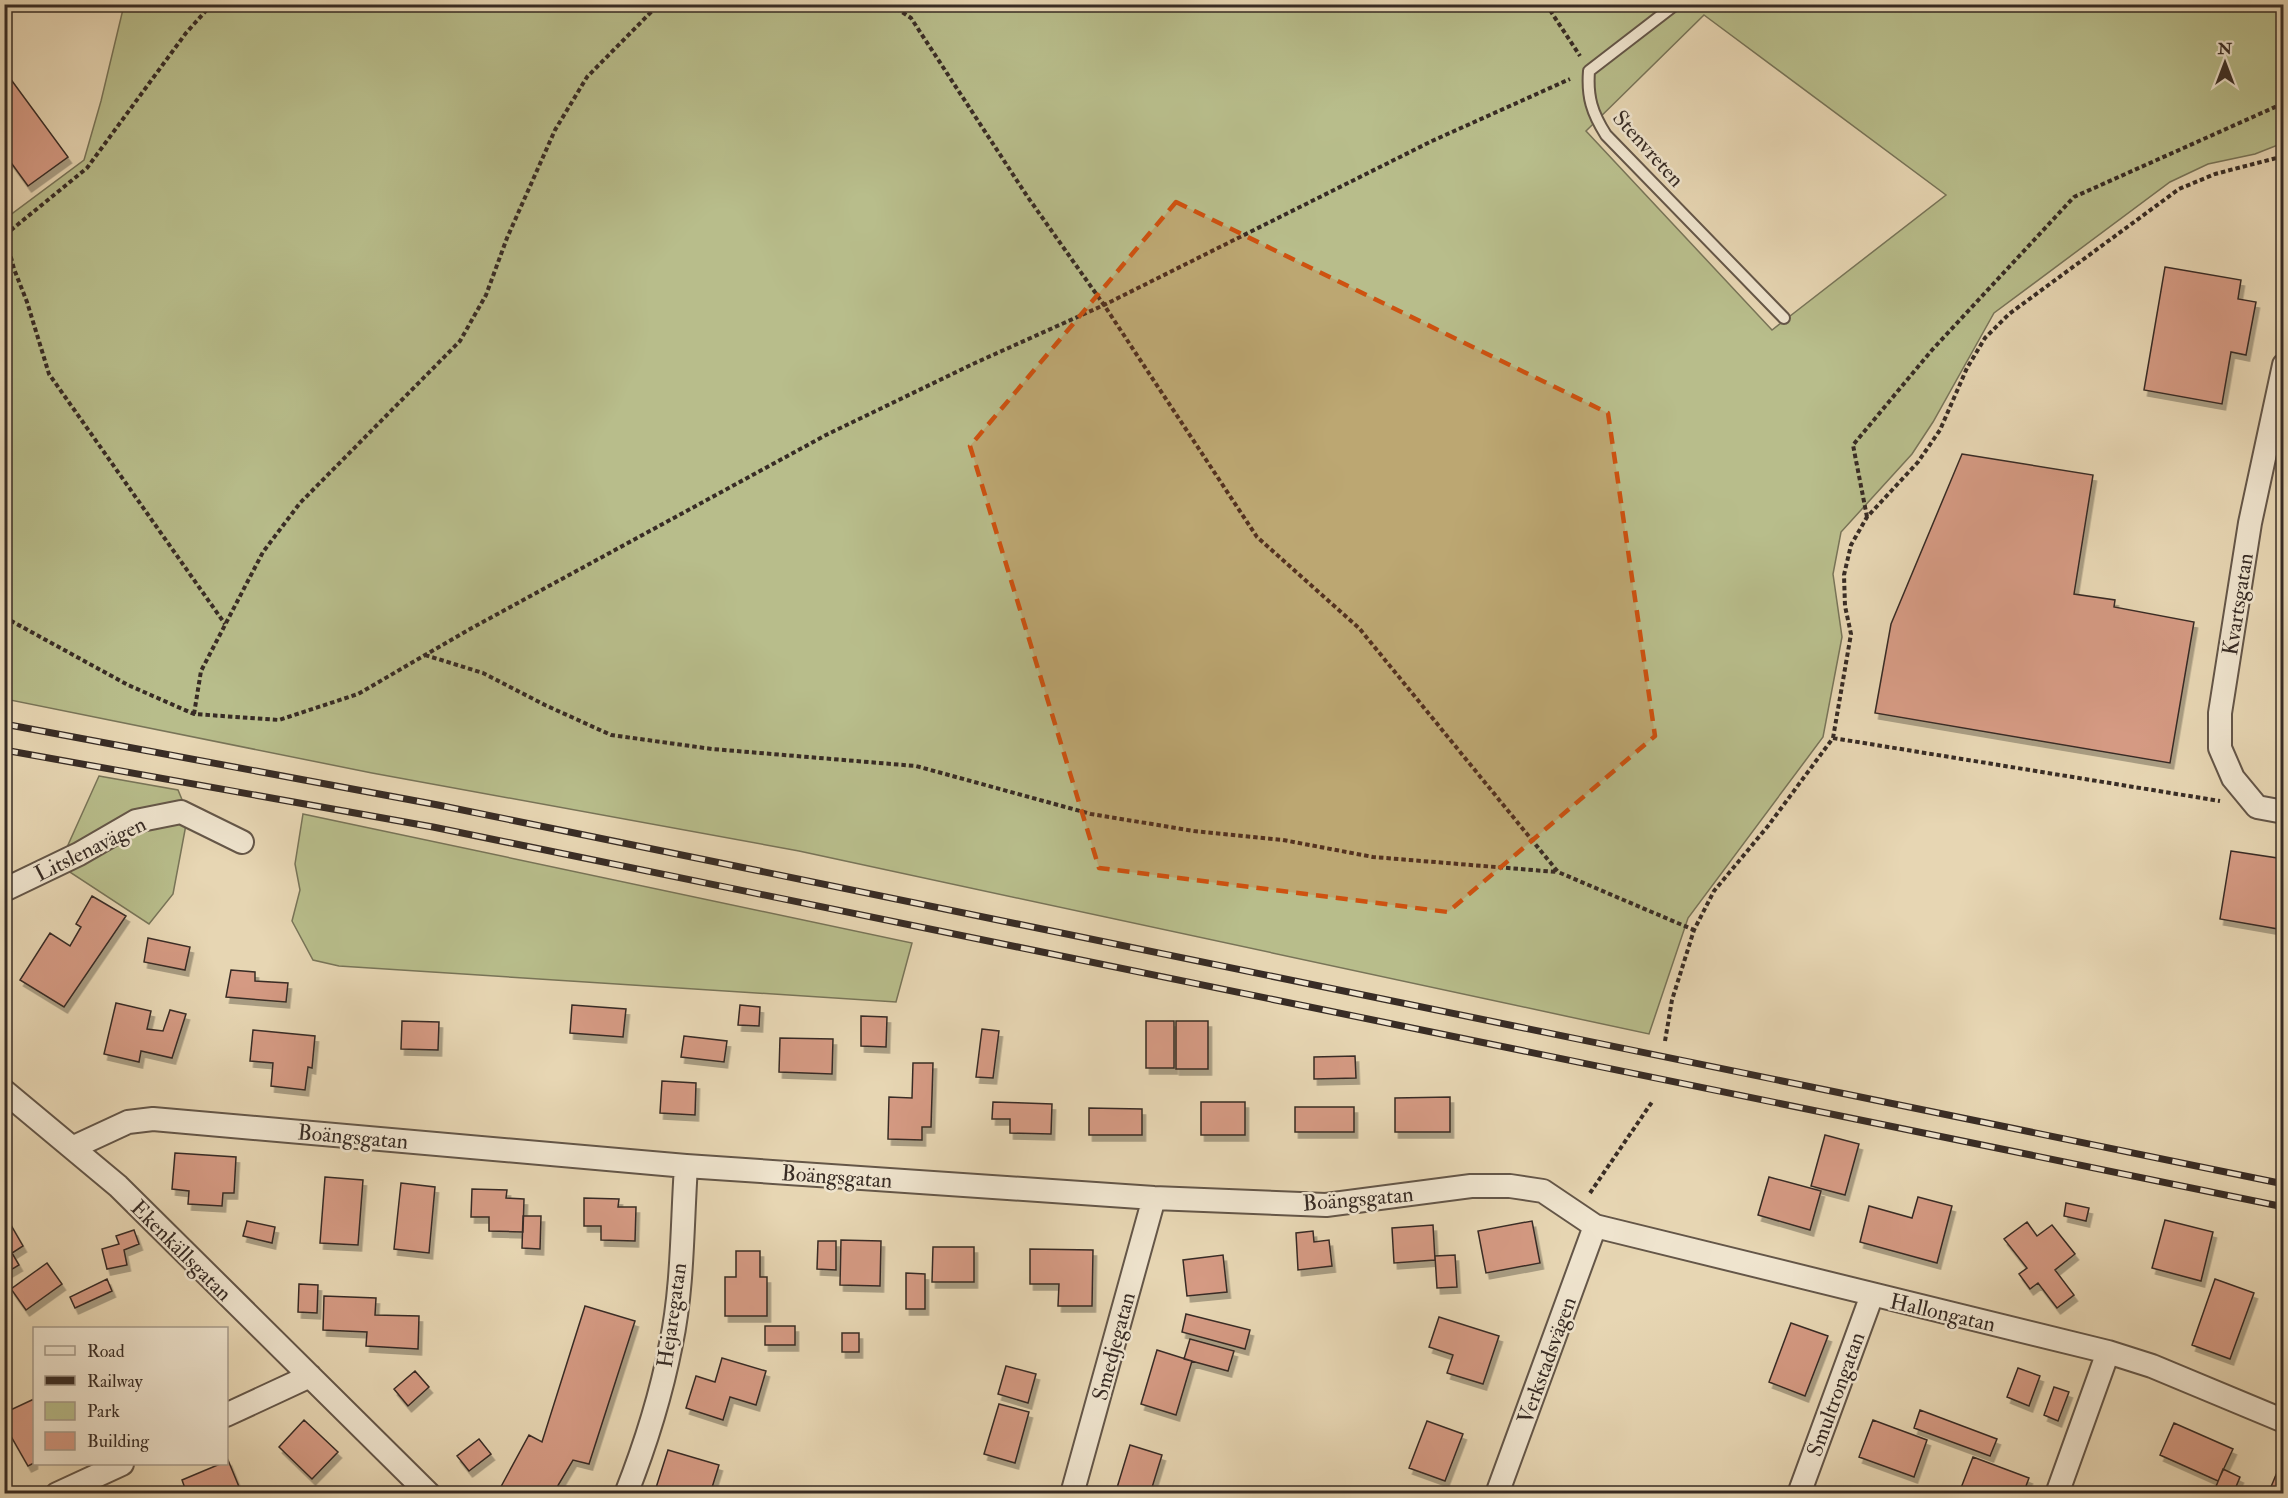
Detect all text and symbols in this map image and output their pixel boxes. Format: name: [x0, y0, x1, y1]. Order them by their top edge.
north arrow: [2195, 33, 2255, 93]
text: N: [2217, 39, 2233, 59]
street label: Stenvreten: [1606, 104, 1690, 193]
street label: Kvartsgatan: [2216, 551, 2260, 657]
street label: Litslenavägen: [30, 810, 151, 888]
street label: Boängsgatan: [296, 1118, 410, 1156]
street label: Boängsgatan: [781, 1159, 893, 1195]
street label: Boängsgatan: [1301, 1180, 1415, 1218]
street label: Ekenkällsgatan: [125, 1194, 238, 1307]
street label: Hejaregatan: [651, 1261, 693, 1370]
street label: Hallongatan: [1887, 1287, 1998, 1339]
street label: Smedjegatan: [1086, 1289, 1142, 1403]
street label: Verkstadsvägen: [1511, 1293, 1583, 1428]
legend: [33, 1327, 228, 1465]
street label: Smultrongatan: [1800, 1328, 1871, 1460]
text: Road: [87, 1340, 125, 1363]
text: Railway: [87, 1370, 144, 1393]
text: Park: [87, 1400, 120, 1423]
text: Building: [87, 1430, 150, 1453]

